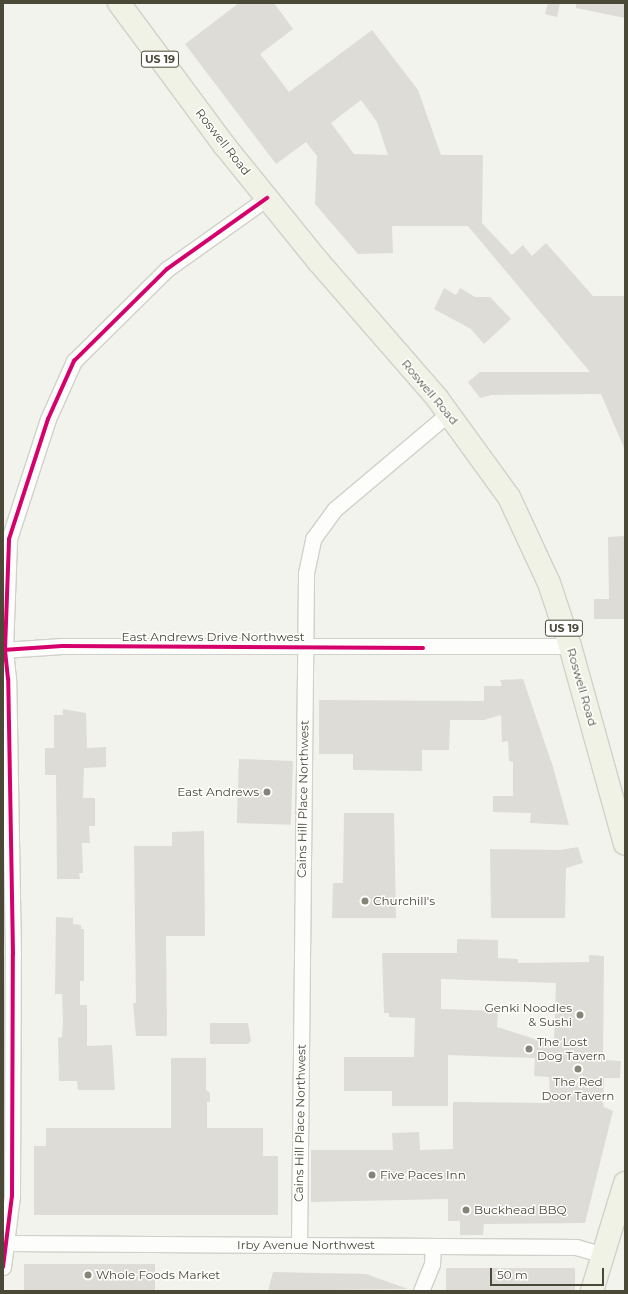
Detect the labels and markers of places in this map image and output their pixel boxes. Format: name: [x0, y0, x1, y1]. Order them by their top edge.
place label: East Andrews: [177, 785, 259, 799]
marker: East Andrews: [262, 787, 272, 797]
place label: Churchill's: [373, 894, 435, 908]
marker: Churchill's: [360, 896, 370, 906]
place label: Genki Noodles & Sushi: [485, 1001, 572, 1029]
marker: Genki Noodles & Sushi: [575, 1010, 585, 1020]
place label: The Lost Dog Tavern: [537, 1035, 606, 1063]
marker: The Lost Dog Tavern: [524, 1044, 534, 1054]
marker: The Red Door Tavern: [573, 1064, 583, 1074]
place label: The Red Door Tavern: [542, 1075, 614, 1103]
place label: Five Paces Inn: [380, 1168, 466, 1182]
marker: Five Paces Inn: [367, 1170, 377, 1180]
place label: Buckhead BBQ: [474, 1203, 567, 1217]
marker: Buckhead BBQ: [461, 1205, 471, 1215]
place label: Whole Foods Market: [96, 1268, 220, 1282]
marker: Whole Foods Market: [83, 1270, 93, 1280]

